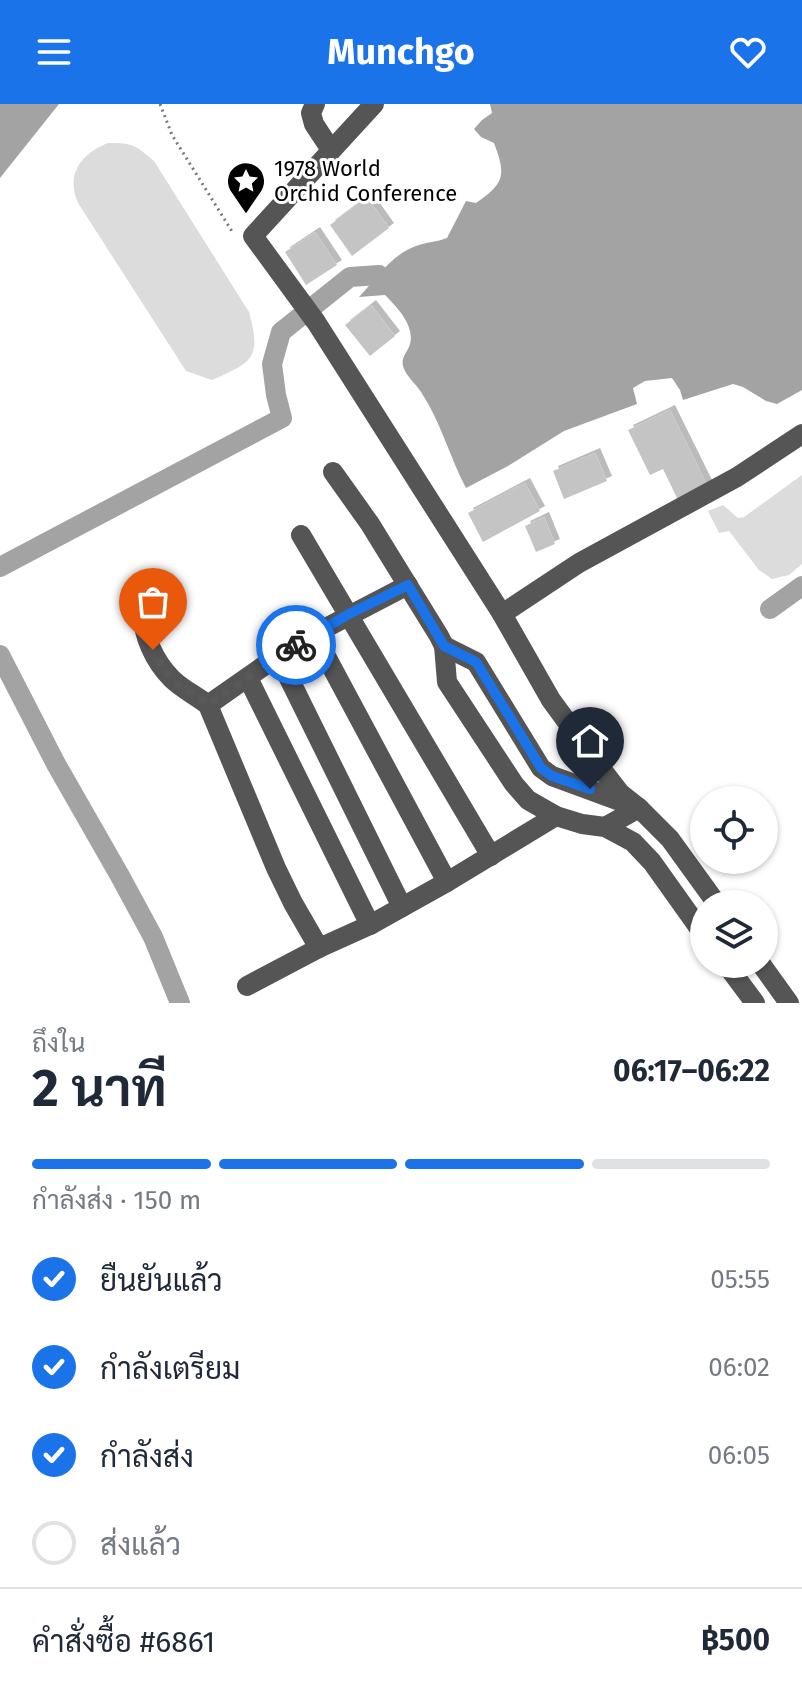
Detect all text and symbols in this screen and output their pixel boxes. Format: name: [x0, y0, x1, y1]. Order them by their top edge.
icon: menu: [32, 30, 76, 74]
text: Munchgo: [327, 30, 475, 74]
icon: heart: [726, 30, 770, 74]
place label: 1978 World Orchid Conference: [274, 155, 457, 207]
place icon: 1978 World Orchid Conference: [225, 160, 267, 215]
pin: [119, 568, 187, 650]
icon: bag: [131, 580, 175, 624]
courier: [256, 605, 336, 685]
icon: bike: [274, 623, 318, 667]
pin: [556, 707, 624, 789]
icon: home: [568, 719, 612, 763]
map controls: [690, 786, 778, 978]
button: locate: [690, 786, 778, 874]
button: layers: [690, 890, 778, 978]
text: ถึงใน: [32, 1028, 85, 1059]
text: 06:17–06:22: [613, 1053, 770, 1089]
text: 2 นาที: [32, 1057, 167, 1120]
text: กำลังส่ง · 150 m: [32, 1185, 201, 1216]
icon: check: [32, 1257, 76, 1301]
text: ยืนยันแล้ว: [100, 1263, 223, 1299]
text: 05:55: [710, 1264, 770, 1295]
icon: check: [32, 1345, 76, 1389]
text: กำลังเตรียม: [100, 1351, 240, 1387]
text: 06:02: [708, 1352, 770, 1383]
icon: check: [32, 1433, 76, 1477]
text: กำลังส่ง: [100, 1439, 194, 1475]
text: 06:05: [708, 1440, 770, 1471]
text: ส่งแล้ว: [100, 1527, 181, 1563]
text: ฿500: [701, 1622, 770, 1658]
text: คำสั่งซื้อ #6861: [32, 1624, 215, 1660]

